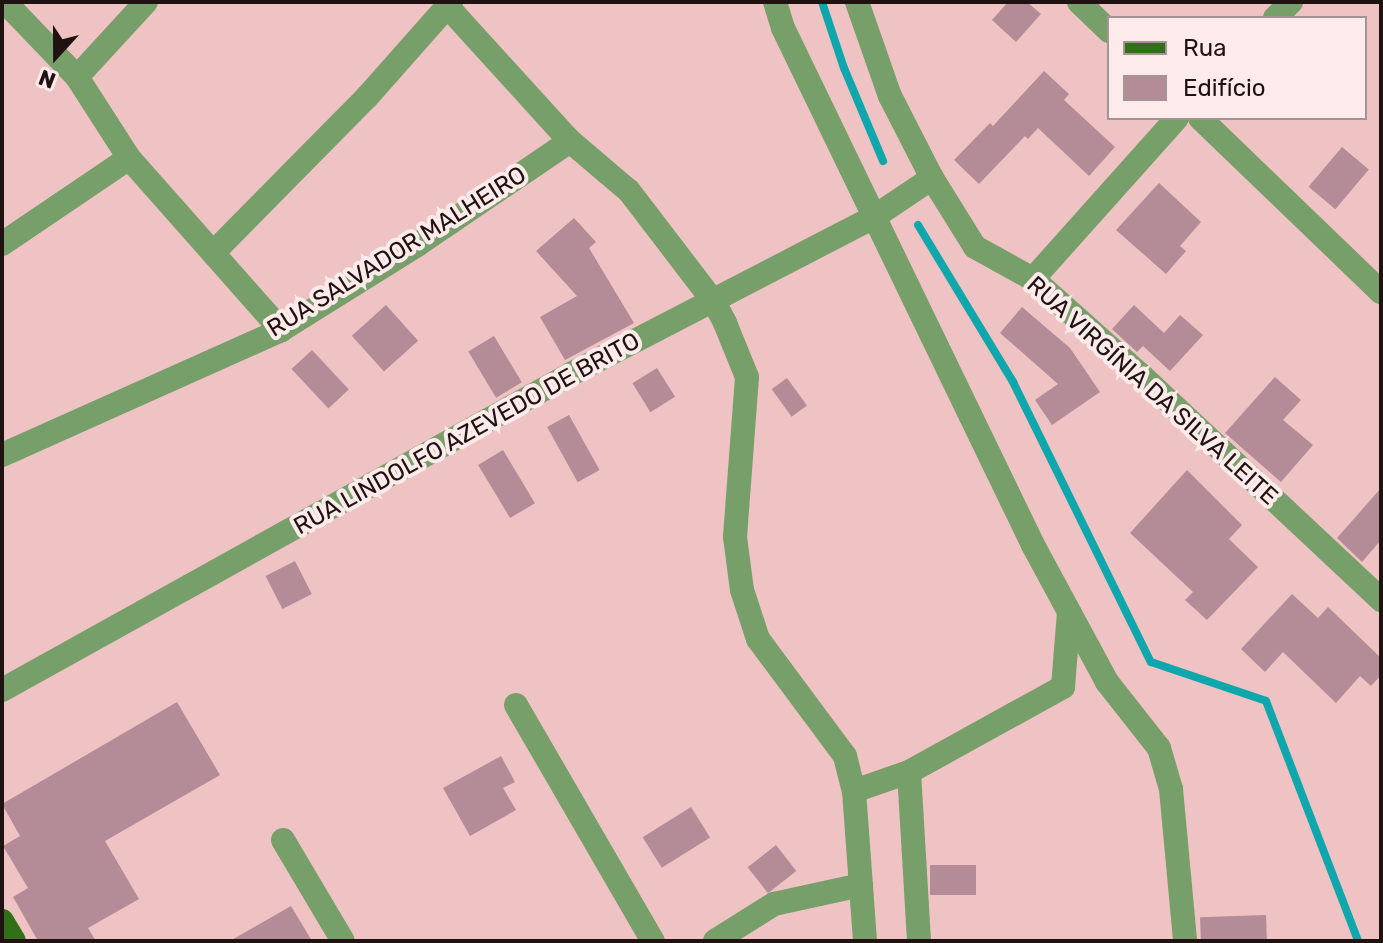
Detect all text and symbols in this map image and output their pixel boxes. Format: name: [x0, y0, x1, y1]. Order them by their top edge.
north arrow: [16, 16, 96, 96]
legend: [1107, 16, 1367, 120]
text: Rua: [1183, 34, 1226, 62]
text: N: [35, 63, 59, 94]
text: Edifício: [1183, 74, 1266, 102]
street label: RUA SALVADOR MALHEIRO: [262, 160, 532, 344]
street label: RUA VIRGÍNIA DA SILVA LEITE: [1019, 270, 1285, 512]
street label: RUA LINDOLFO AZEVEDO DE BRITO: [289, 326, 645, 542]

